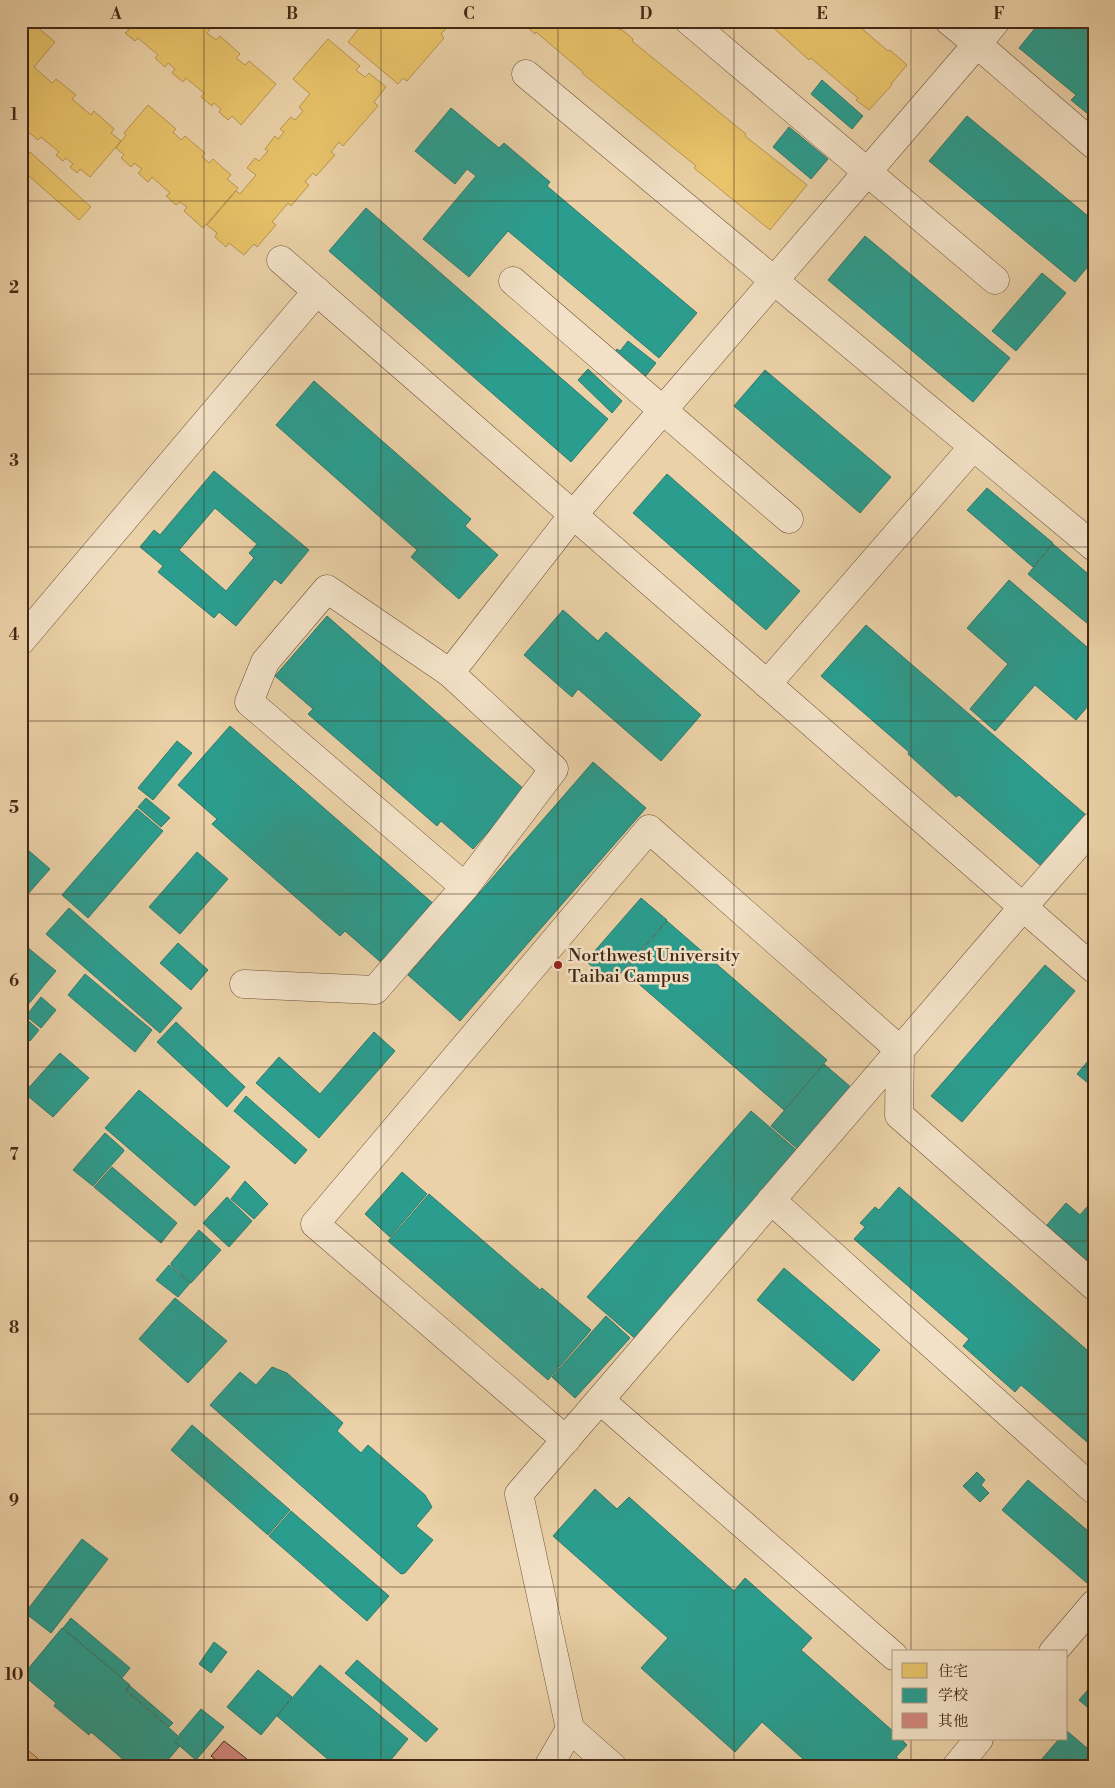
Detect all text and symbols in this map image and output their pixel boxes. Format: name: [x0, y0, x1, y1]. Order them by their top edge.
text: A: [109, 4, 122, 24]
text: B: [286, 4, 298, 24]
text: C: [463, 4, 475, 24]
text: D: [640, 4, 653, 24]
text: E: [816, 4, 828, 24]
text: F: [993, 4, 1005, 24]
text: 1: [10, 105, 18, 125]
text: 2: [9, 278, 19, 298]
text: 3: [9, 451, 19, 471]
text: 4: [9, 625, 20, 645]
text: 5: [9, 798, 19, 818]
place label: Northwest University Taibai Campus: [568, 944, 740, 988]
marker: Northwest University Taibai Campus: [552, 959, 564, 971]
text: 6: [9, 971, 19, 991]
text: 7: [9, 1145, 19, 1165]
text: 8: [9, 1318, 19, 1338]
text: 9: [9, 1491, 19, 1511]
legend: [892, 1650, 1068, 1740]
text: 住宅: [938, 1662, 968, 1681]
text: 10: [5, 1665, 23, 1685]
text: 学校: [938, 1686, 968, 1705]
text: 其他: [938, 1712, 968, 1731]

